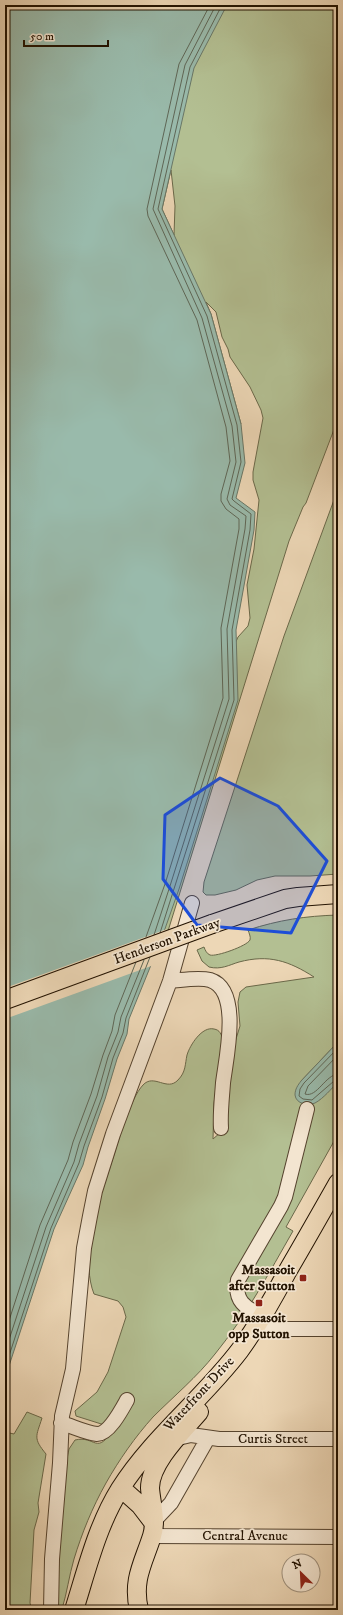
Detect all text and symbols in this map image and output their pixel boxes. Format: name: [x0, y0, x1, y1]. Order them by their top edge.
scale bar: [24, 22, 108, 48]
text: 50 m: [30, 29, 54, 44]
street label: Henderson Parkway: [111, 913, 223, 969]
place label: Massasoit after Sutton: [229, 1261, 296, 1295]
marker: Massasoit after Sutton: [298, 1273, 308, 1283]
marker: Massasoit opp Sutton: [254, 1298, 264, 1308]
place label: Massasoit opp Sutton: [228, 1309, 290, 1343]
street label: Waterfront Drive: [159, 1353, 238, 1436]
street label: Curtis Street: [238, 1430, 309, 1448]
street label: Central Avenue: [202, 1527, 288, 1545]
north arrow: [281, 1553, 321, 1593]
text: N: [290, 1557, 304, 1573]

